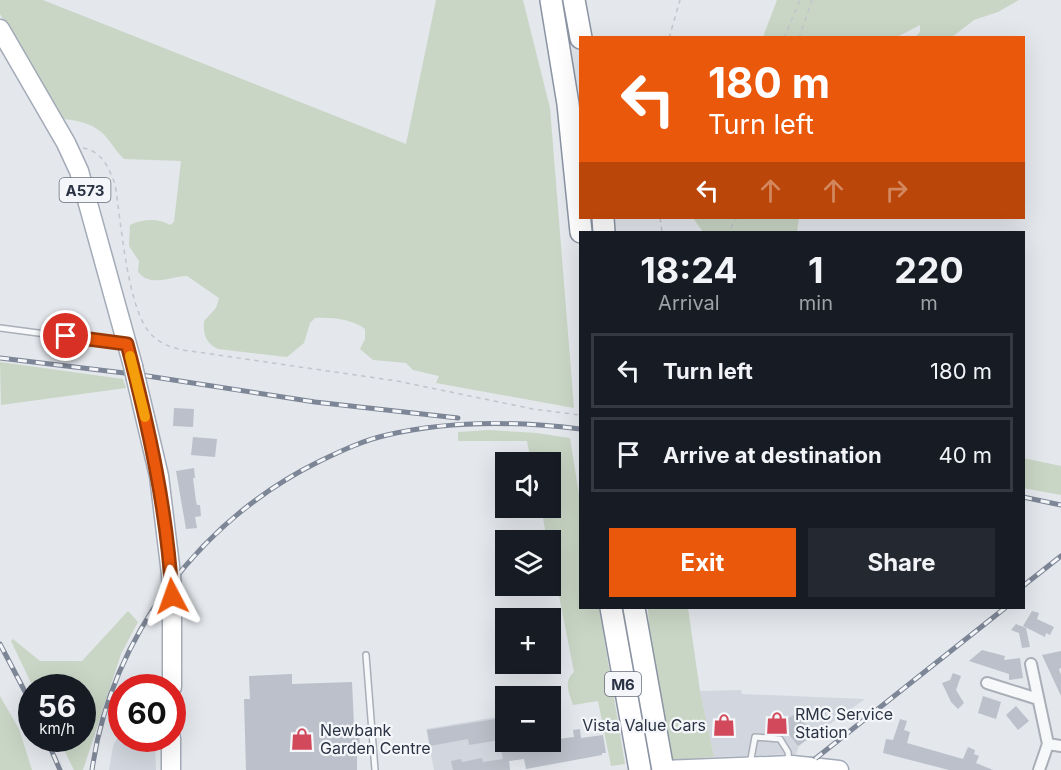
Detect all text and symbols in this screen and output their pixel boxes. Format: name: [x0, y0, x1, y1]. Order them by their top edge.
text: 180 m: [708, 57, 830, 108]
icon: left: [609, 60, 687, 138]
text: Turn left: [708, 108, 814, 141]
icon: left: [691, 174, 724, 207]
icon: ahead: [754, 174, 787, 207]
icon: ahead: [817, 174, 850, 207]
icon: right: [880, 174, 913, 207]
road number: A573: [60, 178, 110, 202]
text: 18:24: [640, 248, 738, 292]
text: 1: [808, 248, 824, 292]
text: 220: [894, 248, 964, 292]
text: Arrival: [658, 291, 720, 315]
text: min: [799, 291, 833, 315]
text: m: [920, 291, 938, 315]
pin: [40, 310, 91, 361]
icon: arrive: [49, 319, 82, 352]
icon: left: [612, 354, 645, 387]
text: Turn left: [663, 358, 753, 384]
text: 180 m: [930, 358, 992, 384]
icon: arrive: [612, 438, 645, 471]
text: Arrive at destination: [663, 442, 882, 468]
text: 40 m: [938, 442, 992, 468]
map controls: [495, 452, 561, 752]
button: sound: [495, 452, 561, 518]
button: Exit: [609, 528, 796, 597]
button: Share: [808, 528, 995, 597]
button: layers: [495, 530, 561, 596]
position arrow: [140, 564, 204, 628]
button: +: [495, 608, 561, 674]
road number: M6: [605, 672, 641, 696]
speed limit sign: 60: [108, 674, 186, 752]
button: −: [495, 686, 561, 752]
text: 56: [38, 688, 76, 724]
place label: RMC Service Station: [795, 704, 893, 742]
shop icon: RMC Service Station: [764, 710, 790, 736]
shop icon: Vista Value Cars: [711, 712, 737, 738]
place label: Vista Value Cars: [582, 715, 706, 735]
text: km/h: [39, 719, 75, 738]
place label: Newbank Garden Centre: [320, 720, 431, 758]
shop icon: Newbank Garden Centre: [289, 726, 315, 752]

